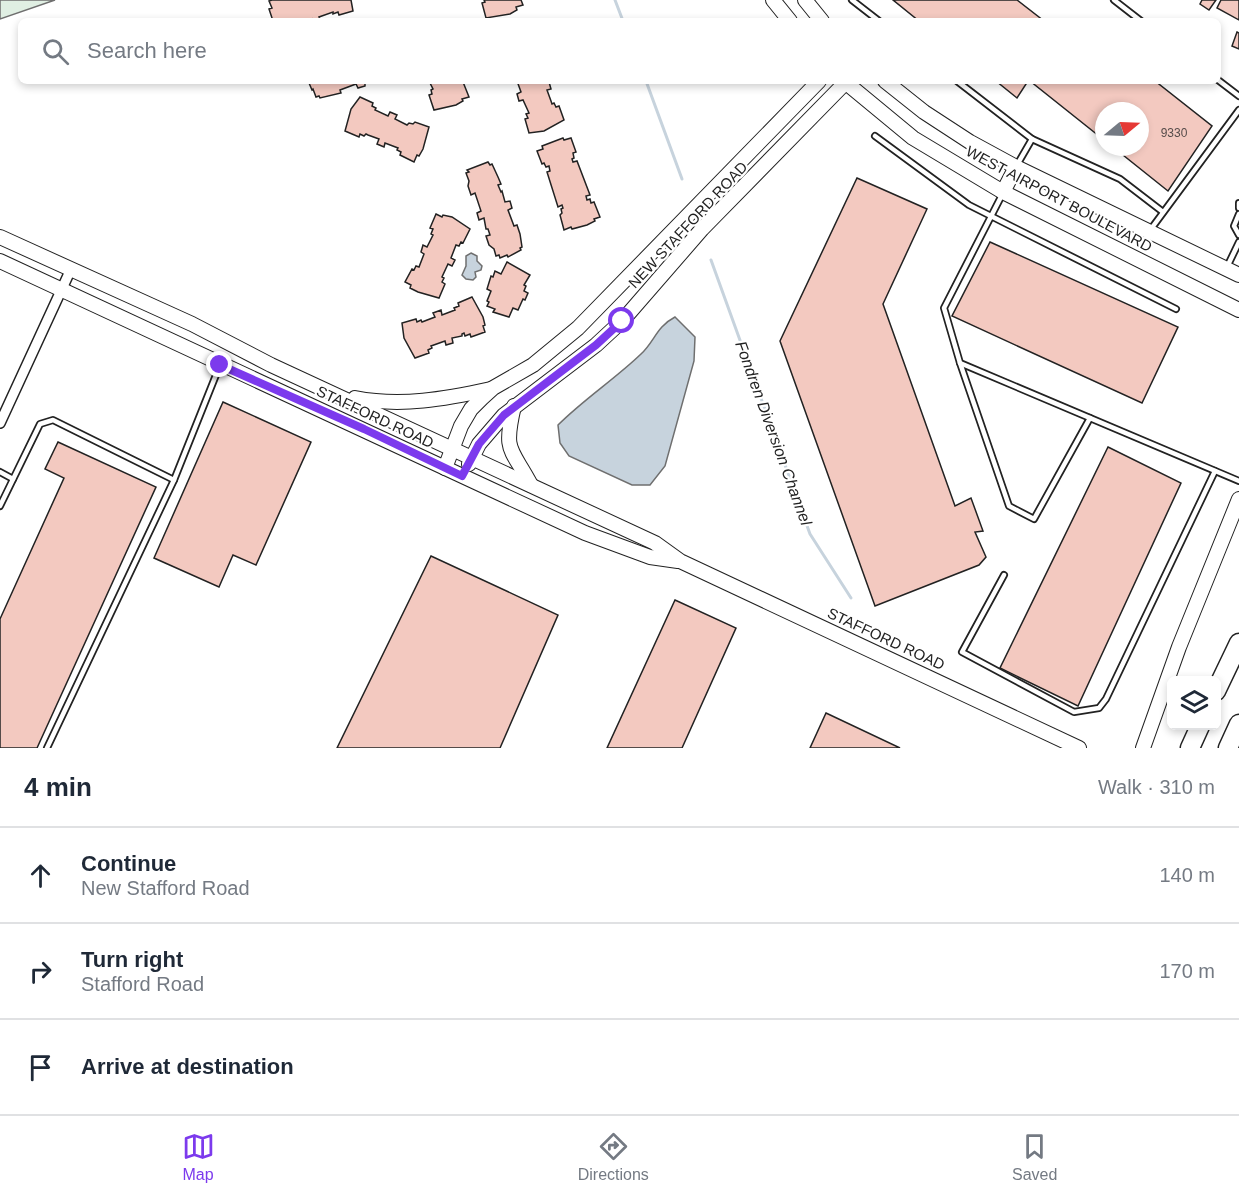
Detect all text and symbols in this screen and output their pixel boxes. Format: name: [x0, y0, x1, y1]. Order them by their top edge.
search box: [18, 18, 1221, 84]
icon: search: [39, 35, 72, 68]
text: Search here: [87, 38, 207, 63]
north arrow: [1095, 102, 1149, 156]
house number: 9330: [1161, 126, 1188, 140]
street label: WEST AIRPORT BOULEVARD: [963, 142, 1155, 255]
street label: NEW STAFFORD ROAD: [625, 158, 751, 291]
route start: [608, 307, 634, 333]
water label: Fondren Diversion Channel: [732, 339, 815, 528]
route end: [206, 351, 232, 377]
street label: STAFFORD ROAD: [314, 382, 437, 451]
street label: STAFFORD ROAD: [825, 604, 948, 673]
map controls: [1167, 676, 1221, 730]
button: layers: [1167, 676, 1221, 730]
text: 4 min: [24, 772, 92, 802]
text: Walk · 310 m: [1098, 776, 1215, 798]
text: Continue: [81, 851, 176, 876]
icon: ahead: [24, 859, 57, 892]
text: 140 m: [1159, 864, 1215, 886]
text: New Stafford Road: [81, 877, 250, 899]
text: Turn right: [81, 947, 183, 972]
icon: right: [24, 955, 57, 988]
text: 170 m: [1159, 960, 1215, 982]
text: Stafford Road: [81, 973, 204, 995]
icon: arrive: [24, 1051, 57, 1084]
text: Arrive at destination: [81, 1054, 294, 1079]
tab: Map: [182, 1130, 215, 1184]
tab: Directions: [578, 1130, 649, 1184]
tab: Saved: [1012, 1130, 1057, 1184]

